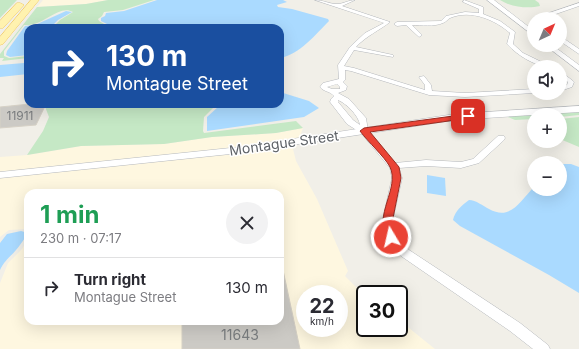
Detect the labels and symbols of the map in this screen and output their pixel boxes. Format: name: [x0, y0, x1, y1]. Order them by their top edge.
north arrow: [527, 12, 567, 52]
pin: [451, 99, 485, 133]
house number: 11911: [7, 108, 33, 123]
street label: Montague Street: [228, 126, 340, 159]
position arrow: [370, 216, 412, 258]
speed limit sign: 30: [356, 285, 408, 337]
house number: 11643: [221, 326, 259, 343]

